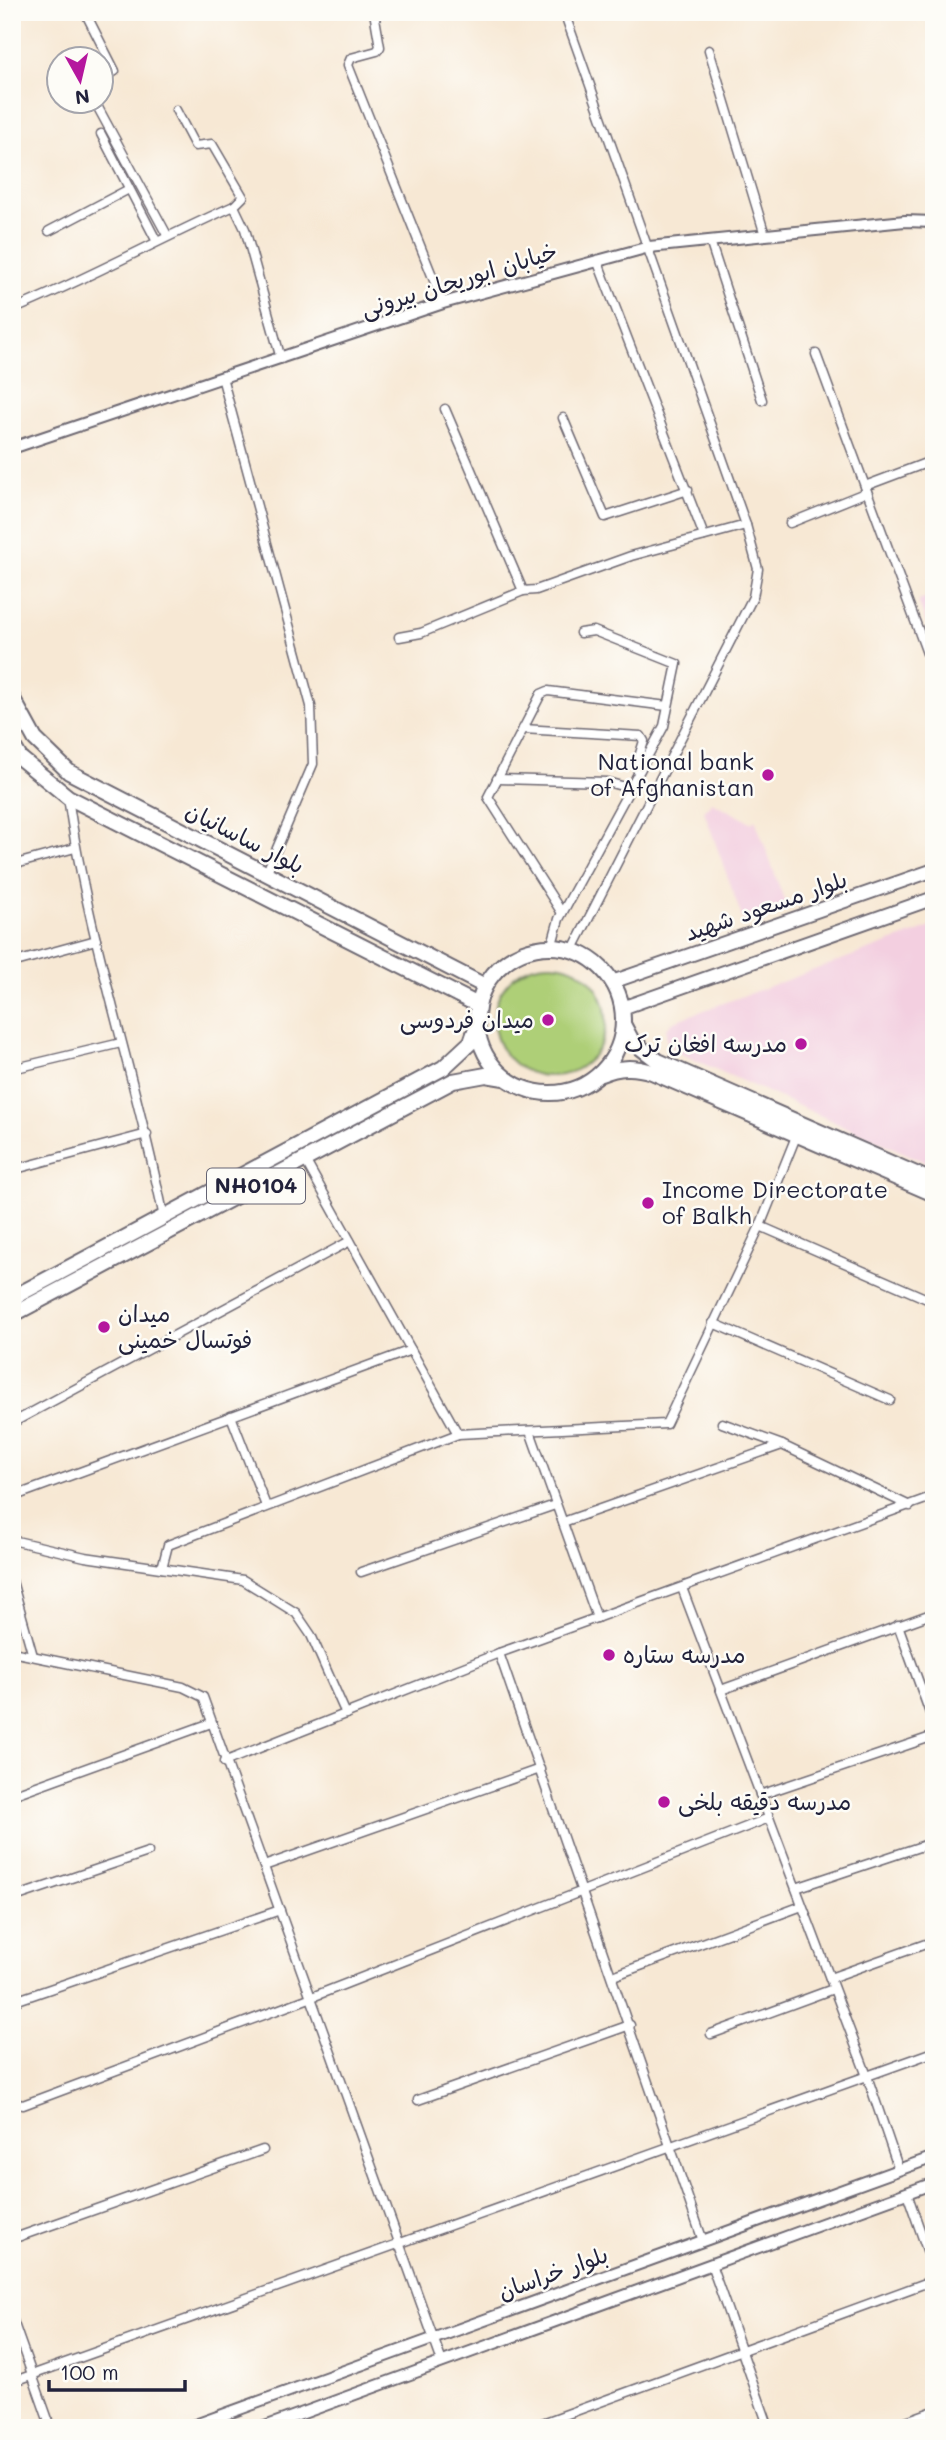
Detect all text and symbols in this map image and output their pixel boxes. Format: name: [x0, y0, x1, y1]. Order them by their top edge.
north arrow: [46, 46, 116, 116]
text: N: [74, 84, 91, 111]
street label: خیابان ابوریحان بیرونی: [357, 235, 561, 324]
place label: National bank of Afghanistan: [590, 746, 754, 802]
marker: National bank of Afghanistan: [760, 767, 776, 783]
street label: بلوار ساسانیان: [181, 794, 310, 880]
street label: بلوار مسعود شهید: [680, 863, 851, 948]
place label: میدان فردوسی: [400, 1004, 534, 1035]
marker: میدان فردوسی: [540, 1012, 556, 1028]
place label: مدرسه افغان ترک: [624, 1028, 787, 1058]
marker: مدرسه افغان ترک: [793, 1036, 809, 1052]
road number: NH0104: [207, 1168, 305, 1204]
place label: Income Directorate of Balkh: [662, 1174, 888, 1230]
marker: Income Directorate of Balkh: [640, 1195, 656, 1211]
place label: میدان فوتسال خمینی: [118, 1298, 252, 1355]
marker: میدان فوتسال خمینی: [96, 1319, 112, 1335]
place label: مدرسه ستاره: [623, 1639, 746, 1669]
marker: مدرسه ستاره: [601, 1647, 617, 1663]
place label: مدرسه دقيقه بلخى: [678, 1786, 851, 1817]
marker: مدرسه دقيقه بلخى: [656, 1794, 672, 1810]
street label: بلوار خراسان: [494, 2238, 612, 2306]
scale bar: [49, 2349, 186, 2393]
text: 100 m: [60, 2358, 119, 2385]

